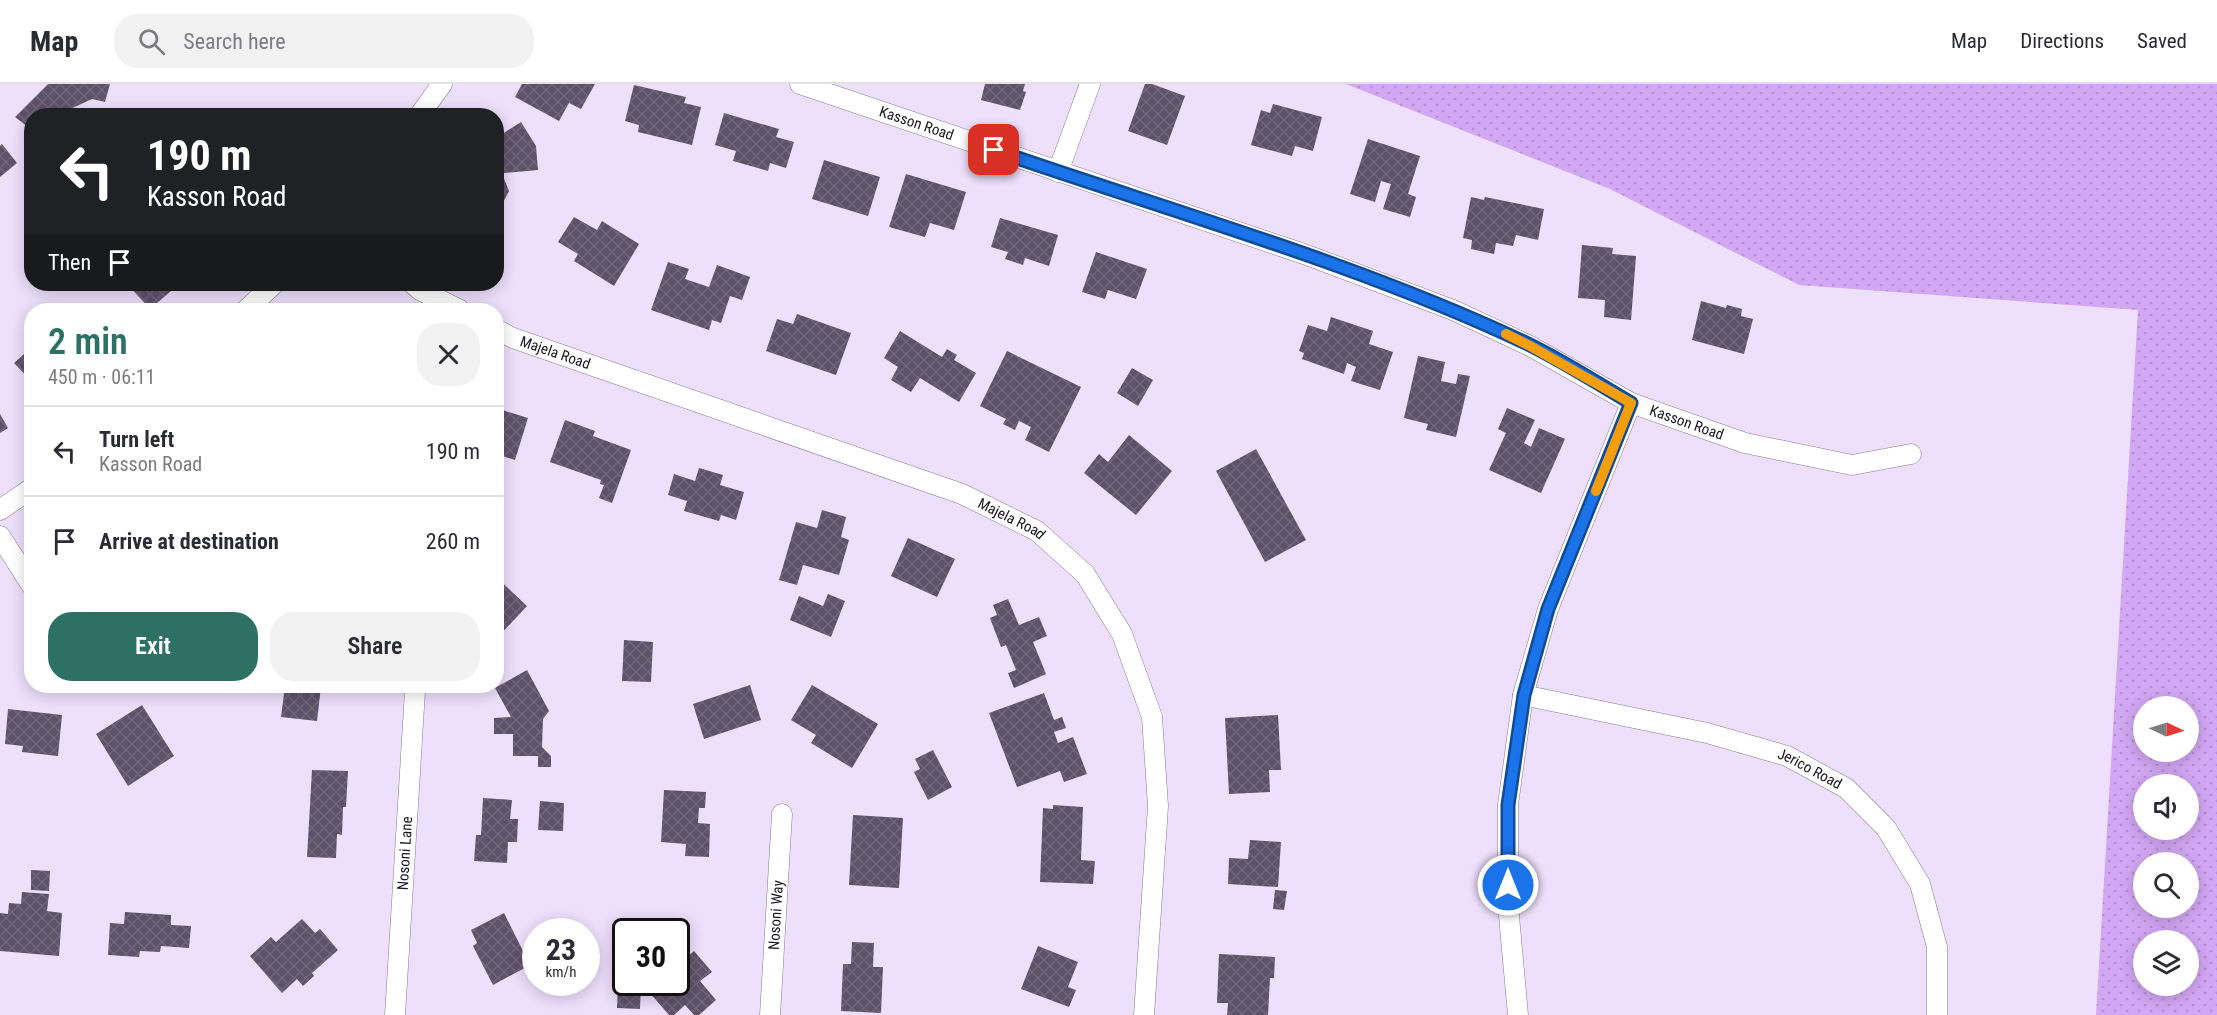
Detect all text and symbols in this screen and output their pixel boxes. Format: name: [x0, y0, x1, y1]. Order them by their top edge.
search box: [114, 14, 534, 68]
text: Map: [30, 25, 78, 58]
icon: search: [135, 25, 168, 58]
text: Search here: [183, 29, 286, 54]
text: Map: [1951, 29, 1987, 53]
text: Directions: [2020, 29, 2104, 53]
text: Saved: [2137, 29, 2187, 53]
street label: Kasson Road: [877, 102, 956, 144]
pin: [968, 124, 1019, 175]
text: 190 m: [147, 131, 252, 180]
icon: left: [48, 132, 126, 210]
icon: arrive: [977, 133, 1010, 166]
text: Kasson Road: [147, 181, 286, 213]
icon: arrive: [103, 246, 136, 279]
text: Then: [48, 250, 91, 275]
text: 2 min: [48, 321, 128, 363]
button: close: [417, 323, 480, 386]
street label: Majela Road: [518, 332, 593, 373]
text: 450 m · 06:11: [48, 365, 155, 389]
street label: Kasson Road: [1647, 401, 1726, 444]
text: Turn left: [99, 427, 174, 452]
icon: left: [48, 435, 81, 468]
text: 190 m: [426, 439, 480, 464]
text: Kasson Road: [99, 452, 202, 476]
street label: Majela Road: [975, 494, 1049, 543]
icon: arrive: [48, 525, 81, 558]
text: Arrive at destination: [99, 529, 279, 554]
text: 260 m: [426, 529, 480, 554]
button: Exit: [48, 612, 258, 681]
button: Share: [270, 612, 480, 681]
north arrow: [2133, 696, 2199, 762]
map controls: [2133, 696, 2199, 996]
street label: Jerico Road: [1776, 745, 1845, 793]
button: sound: [2133, 774, 2199, 840]
street label: Nosoni Lane: [394, 816, 416, 891]
button: search: [2133, 852, 2199, 918]
position arrow: [1476, 853, 1540, 917]
street label: Nosoni Way: [765, 880, 787, 951]
speed limit sign: 30: [612, 918, 690, 996]
button: layers: [2133, 930, 2199, 996]
text: 23: [546, 932, 576, 967]
text: km/h: [546, 963, 576, 981]

